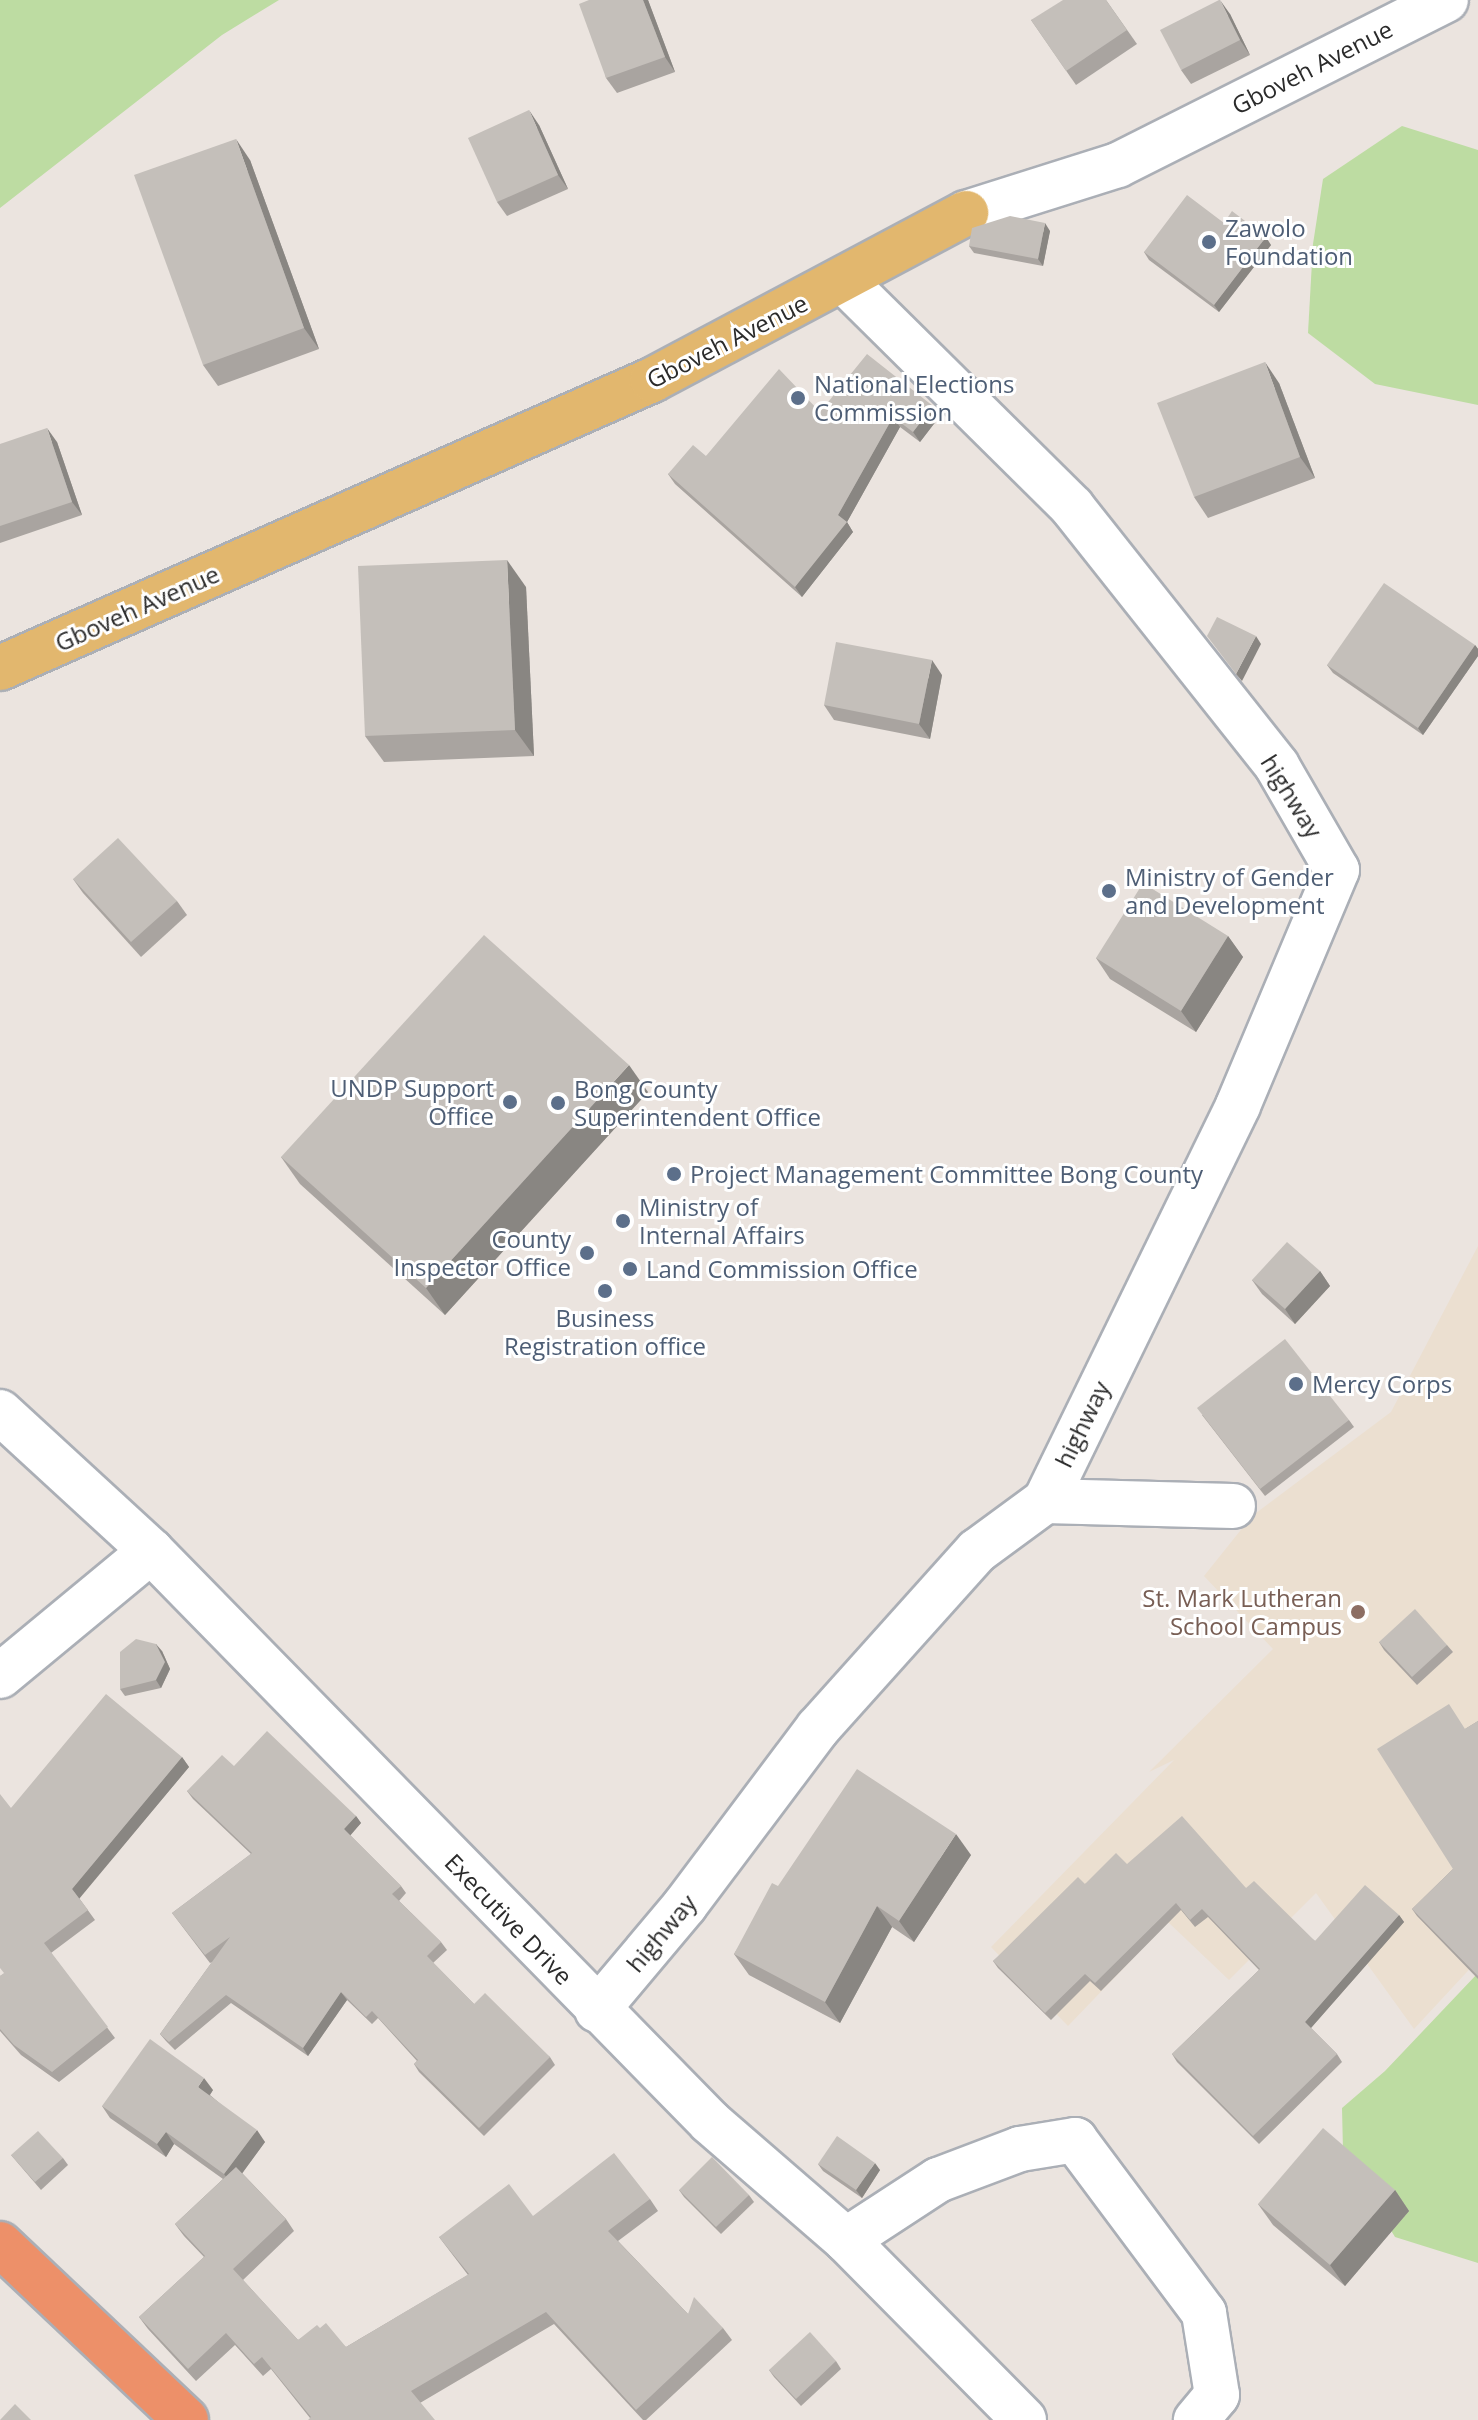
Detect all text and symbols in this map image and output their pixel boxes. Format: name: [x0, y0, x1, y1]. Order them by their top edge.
street label: Gboveh Avenue: [1227, 14, 1397, 120]
place label: Zawolo Foundation: [1225, 214, 1353, 270]
marker: Zawolo Foundation: [1200, 233, 1218, 251]
street label: Gboveh Avenue: [642, 288, 812, 394]
place label: National Elections Commission: [814, 370, 1014, 426]
marker: National Elections Commission: [789, 389, 807, 407]
street label: Gboveh Avenue: [51, 559, 223, 657]
street label: highway: [1255, 749, 1329, 843]
place label: Ministry of Gender and Development: [1125, 863, 1334, 919]
marker: Ministry of Gender and Development: [1100, 882, 1118, 900]
place label: UNDP Support Office: [330, 1074, 494, 1130]
place label: Bong County Superintendent Office: [574, 1075, 821, 1131]
marker: UNDP Support Office: [501, 1093, 519, 1111]
marker: Bong County Superintendent Office: [549, 1094, 567, 1112]
place label: Project Management Committee Bong County: [690, 1160, 1203, 1188]
marker: Project Management Committee Bong County: [665, 1165, 683, 1183]
place label: Ministry of Internal Affairs: [639, 1193, 805, 1249]
marker: Ministry of Internal Affairs: [614, 1212, 632, 1230]
place label: County Inspector Office: [394, 1225, 571, 1281]
marker: County Inspector Office: [578, 1244, 596, 1262]
place label: Land Commission Office: [646, 1255, 918, 1283]
marker: Land Commission Office: [621, 1260, 639, 1278]
marker: Business Registration office: [596, 1282, 614, 1300]
place label: Business Registration office: [504, 1304, 706, 1360]
place label: Mercy Corps: [1312, 1370, 1452, 1398]
marker: Mercy Corps: [1287, 1375, 1305, 1393]
street label: highway: [1049, 1376, 1115, 1472]
place label: St. Mark Lutheran School Campus: [1142, 1584, 1342, 1640]
marker: St. Mark Lutheran School Campus: [1349, 1603, 1367, 1621]
street label: Executive Drive: [439, 1848, 579, 1990]
street label: highway: [620, 1888, 702, 1978]

